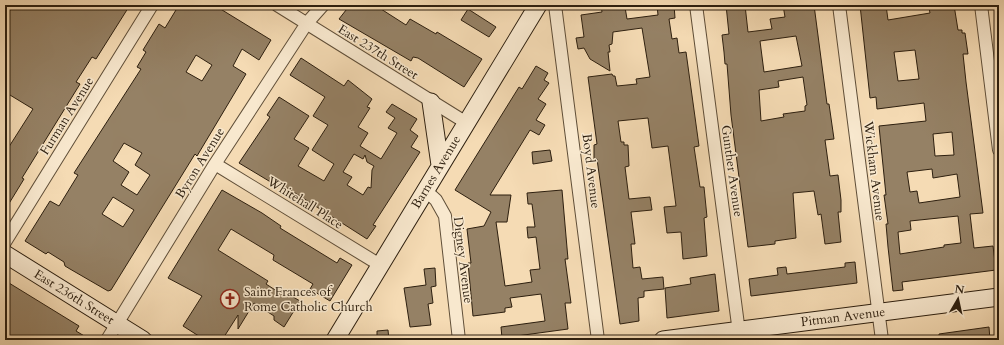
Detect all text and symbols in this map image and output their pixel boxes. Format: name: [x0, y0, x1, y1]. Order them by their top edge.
street label: East 237th Street: [334, 20, 422, 84]
street label: Furman Avenue: [36, 73, 98, 158]
street label: Wickham Avenue: [859, 119, 889, 222]
street label: Byron Avenue: [171, 124, 229, 202]
street label: Gunther Avenue: [717, 124, 747, 218]
street label: Barnes Avenue: [407, 132, 465, 212]
street label: Boyd Avenue: [577, 133, 605, 210]
street label: Whitehall Place: [263, 172, 347, 234]
street label: Digney Avenue: [449, 216, 477, 305]
street label: East 236th Street: [30, 265, 118, 329]
north arrow: [938, 279, 978, 319]
text: N: [954, 281, 966, 298]
place label: Saint Frances of Rome Catholic Church: [244, 283, 373, 316]
church icon: Saint Frances of Rome Catholic Church: [219, 288, 241, 310]
street label: Pitman Avenue: [800, 303, 886, 331]

